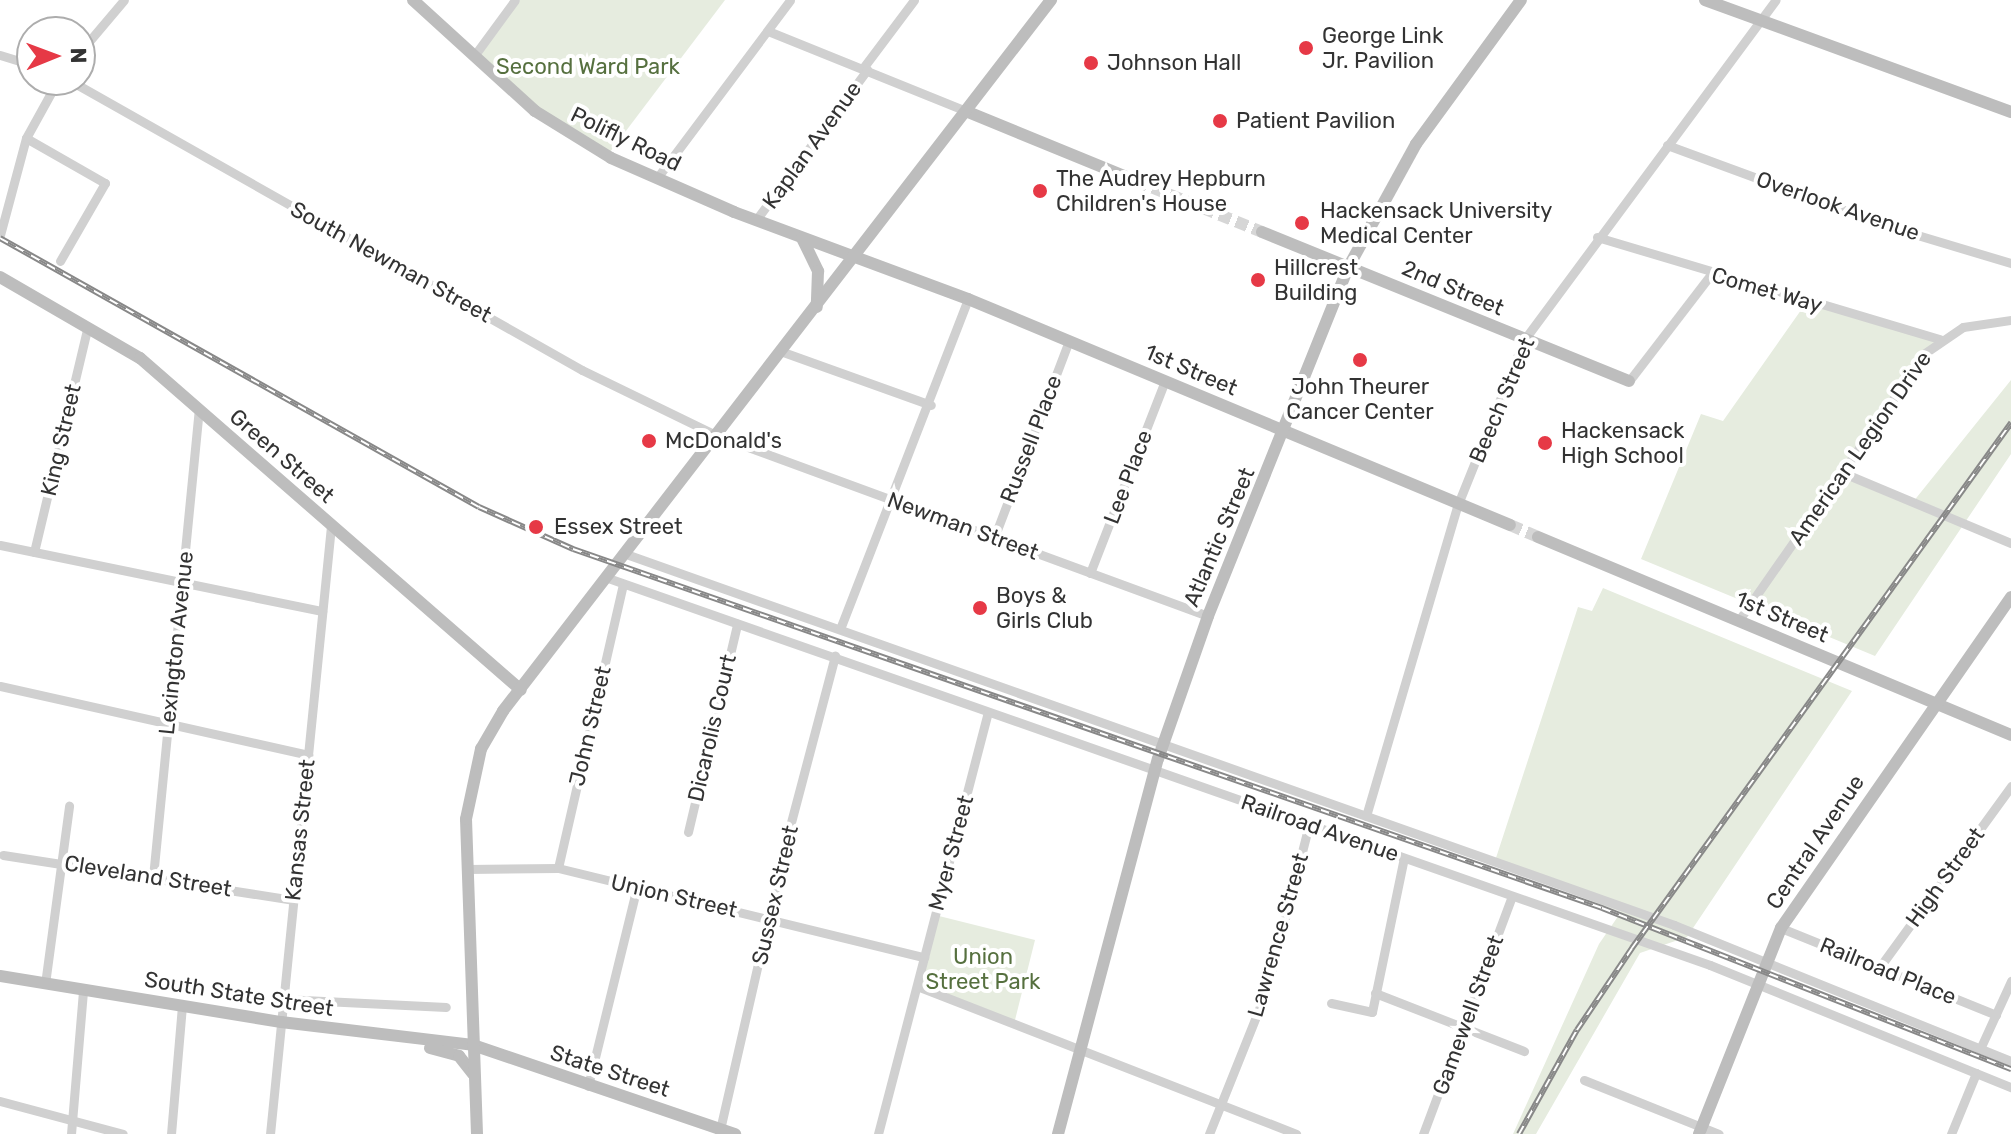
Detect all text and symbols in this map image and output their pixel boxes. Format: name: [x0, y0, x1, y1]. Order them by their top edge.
north arrow: [16, 16, 96, 96]
place label: George Link Jr. Pavilion: [1322, 22, 1443, 74]
marker: George Link Jr. Pavilion: [1297, 39, 1315, 57]
text: N: [65, 47, 92, 64]
place label: Johnson Hall: [1107, 50, 1241, 76]
park label: Second Ward Park: [496, 54, 680, 80]
marker: Johnson Hall: [1082, 54, 1100, 72]
street label: Kaplan Avenue: [757, 76, 867, 214]
street label: Polifly Road: [566, 101, 686, 177]
place label: Patient Pavilion: [1236, 108, 1395, 134]
marker: Patient Pavilion: [1211, 112, 1229, 130]
place label: The Audrey Hepburn Children's House: [1056, 165, 1267, 216]
street label: Overlook Avenue: [1753, 166, 1923, 246]
marker: The Audrey Hepburn Children's House: [1031, 182, 1049, 200]
street label: South Newman Street: [286, 196, 496, 328]
place label: Hackensack University Medical Center: [1320, 197, 1553, 248]
marker: Hackensack University Medical Center: [1291, 212, 1313, 234]
place label: Hillcrest Building: [1274, 254, 1358, 306]
street label: 2nd Street: [1398, 255, 1508, 321]
street label: Comet Way: [1708, 262, 1826, 318]
marker: Hillcrest Building: [1249, 271, 1267, 289]
street label: Beech Street: [1464, 333, 1540, 467]
street label: 1st Street: [1141, 339, 1241, 401]
street label: American Legion Drive: [1783, 346, 1937, 550]
marker: John Theurer Cancer Center: [1351, 351, 1369, 369]
street label: Russell Place: [995, 371, 1067, 507]
place label: John Theurer Cancer Center: [1286, 373, 1434, 424]
street label: King Street: [35, 381, 87, 499]
street label: Green Street: [224, 403, 340, 509]
place label: Hackensack High School: [1561, 417, 1684, 468]
street label: Lee Place: [1098, 426, 1158, 528]
place label: McDonald's: [665, 428, 782, 454]
marker: McDonald's: [640, 432, 658, 450]
marker: Hackensack High School: [1536, 434, 1554, 452]
street label: Atlantic Street: [1178, 464, 1260, 610]
street label: Newman Street: [884, 486, 1042, 566]
place label: Essex Street: [554, 514, 683, 540]
marker: Essex Street: [525, 516, 547, 538]
street label: Lexington Avenue: [153, 550, 199, 736]
place label: Boys & Girls Club: [996, 582, 1093, 634]
street label: 1st Street: [1732, 586, 1832, 648]
marker: Boys & Girls Club: [971, 599, 989, 617]
street label: Dicarolis Court: [682, 652, 742, 804]
street label: John Street: [563, 663, 617, 789]
street label: Kansas Street: [279, 758, 321, 902]
street label: Central Avenue: [1760, 770, 1870, 914]
street label: Railroad Avenue: [1237, 789, 1403, 867]
street label: Myer Street: [923, 792, 979, 914]
street label: High Street: [1900, 822, 1990, 932]
street label: Sussex Street: [746, 823, 804, 967]
street label: Cleveland Street: [63, 850, 233, 902]
street label: Lawrence Street: [1242, 850, 1314, 1020]
street label: Union Street: [608, 869, 740, 923]
street label: Gamewell Street: [1427, 932, 1509, 1098]
street label: Railroad Place: [1816, 932, 1960, 1010]
park label: Union Street Park: [926, 943, 1040, 994]
street label: South State Street: [143, 966, 335, 1022]
street label: State Street: [547, 1039, 673, 1103]

